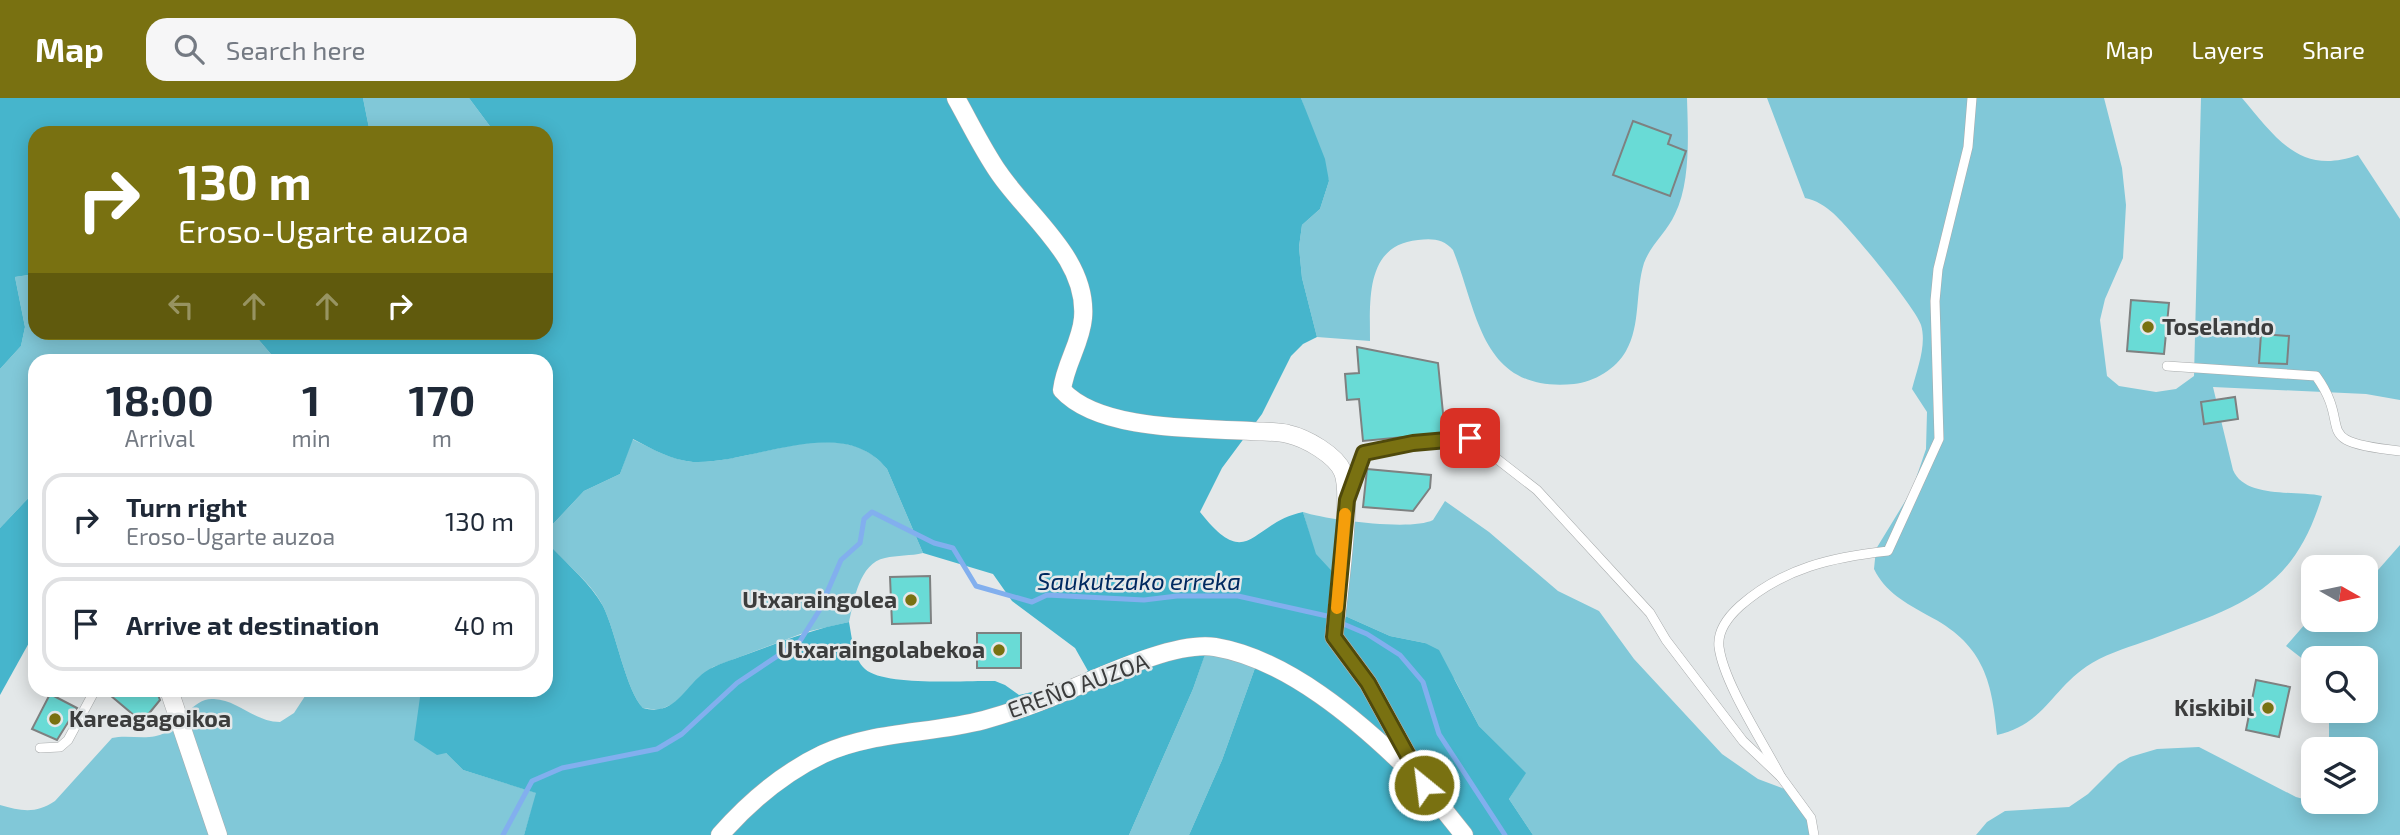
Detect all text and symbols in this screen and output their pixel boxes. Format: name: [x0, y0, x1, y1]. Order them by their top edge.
search box: [146, 18, 636, 81]
text: Map: [35, 29, 104, 69]
icon: search: [170, 30, 208, 68]
text: Search here: [226, 34, 365, 65]
text: Map: [2105, 35, 2153, 64]
text: Layers: [2191, 35, 2264, 64]
text: Share: [2302, 35, 2365, 64]
text: 130 m: [178, 151, 312, 210]
icon: right: [63, 154, 154, 245]
text: Eroso-Ugarte auzoa: [178, 211, 469, 249]
icon: left: [162, 287, 200, 325]
icon: ahead: [235, 287, 273, 325]
icon: ahead: [308, 287, 346, 325]
icon: right: [381, 287, 419, 325]
place label: Toselando: [2162, 312, 2274, 340]
marker: Toselando: [2140, 319, 2156, 335]
text: 18:00: [106, 374, 214, 424]
text: 1: [302, 374, 320, 424]
text: 170: [408, 374, 475, 424]
pin: [1440, 408, 1500, 468]
icon: arrive: [1451, 419, 1489, 457]
text: Arrival: [125, 424, 195, 452]
text: min: [292, 424, 331, 452]
text: m: [432, 424, 452, 452]
text: Turn right: [126, 491, 247, 522]
icon: right: [67, 501, 105, 539]
text: 130 m: [445, 505, 514, 536]
text: Eroso-Ugarte auzoa: [126, 522, 335, 550]
north arrow: [2301, 555, 2378, 632]
map controls: [2301, 555, 2378, 814]
water label: Saukutzako erreka: [1037, 566, 1241, 595]
place label: Utxaraingolea: [742, 585, 897, 613]
marker: Utxaraingolea: [903, 592, 919, 608]
icon: arrive: [67, 605, 105, 643]
text: Arrive at destination: [126, 609, 379, 640]
text: 40 m: [454, 609, 514, 640]
place label: Utxaraingolabekoa: [777, 635, 985, 663]
marker: Utxaraingolabekoa: [991, 642, 1007, 658]
street label: EREÑO AUZOA: [1003, 646, 1153, 724]
button: search: [2301, 646, 2378, 723]
place label: Kiskibil: [2174, 693, 2254, 721]
marker: Kiskibil: [2260, 700, 2276, 716]
place label: Kareagagoikoa: [69, 704, 231, 732]
marker: Kareagagoikoa: [47, 711, 63, 727]
button: layers: [2301, 737, 2378, 814]
position arrow: [1387, 748, 1461, 822]

